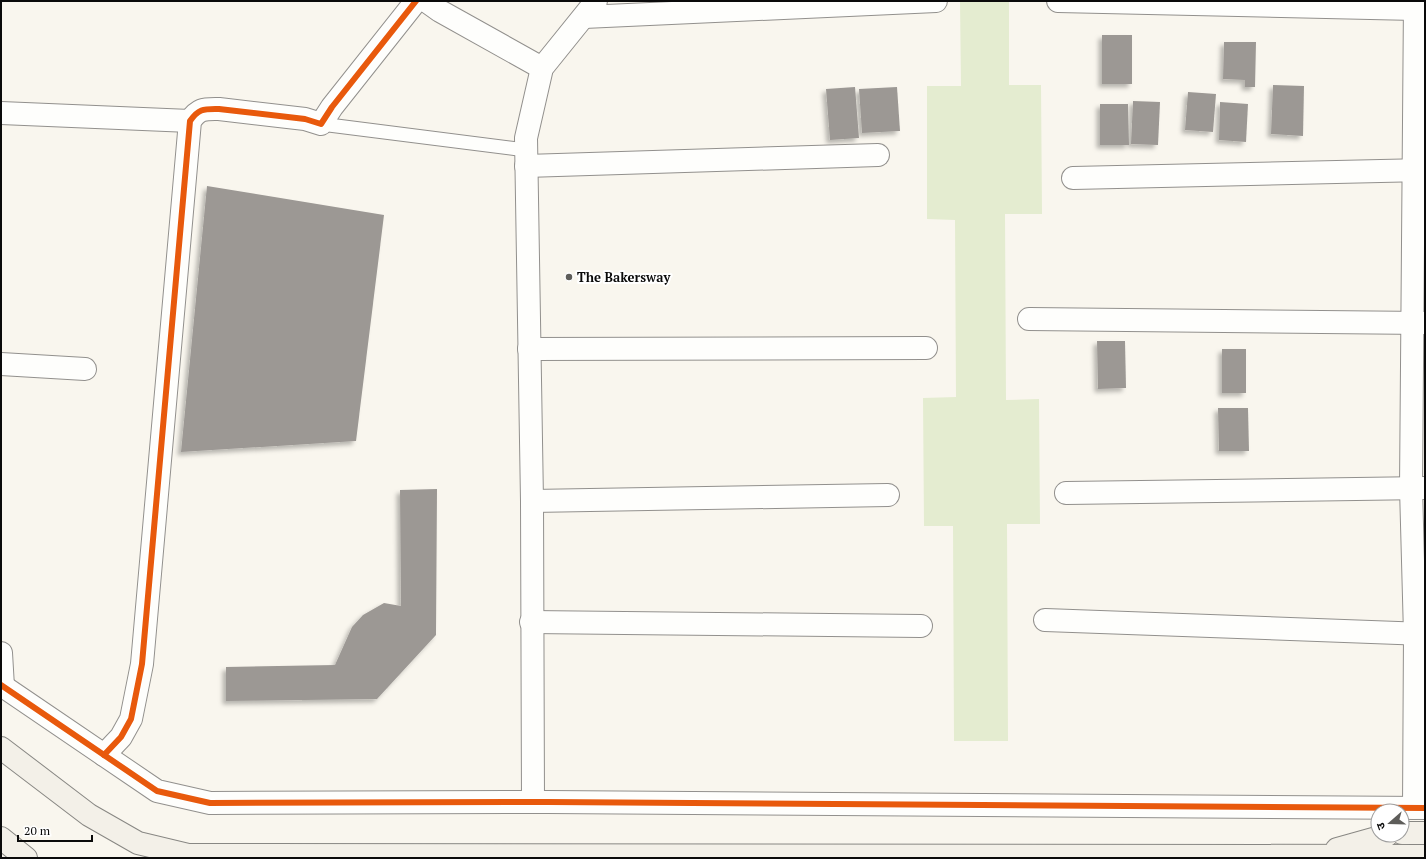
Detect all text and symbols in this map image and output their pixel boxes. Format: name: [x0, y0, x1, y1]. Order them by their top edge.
place label: The Bakersway: [577, 268, 671, 286]
marker: The Bakersway: [564, 272, 574, 282]
north arrow: [1370, 803, 1410, 843]
scale bar: [18, 817, 92, 843]
text: उ: [1373, 820, 1388, 832]
text: 20 m: [24, 823, 51, 838]

